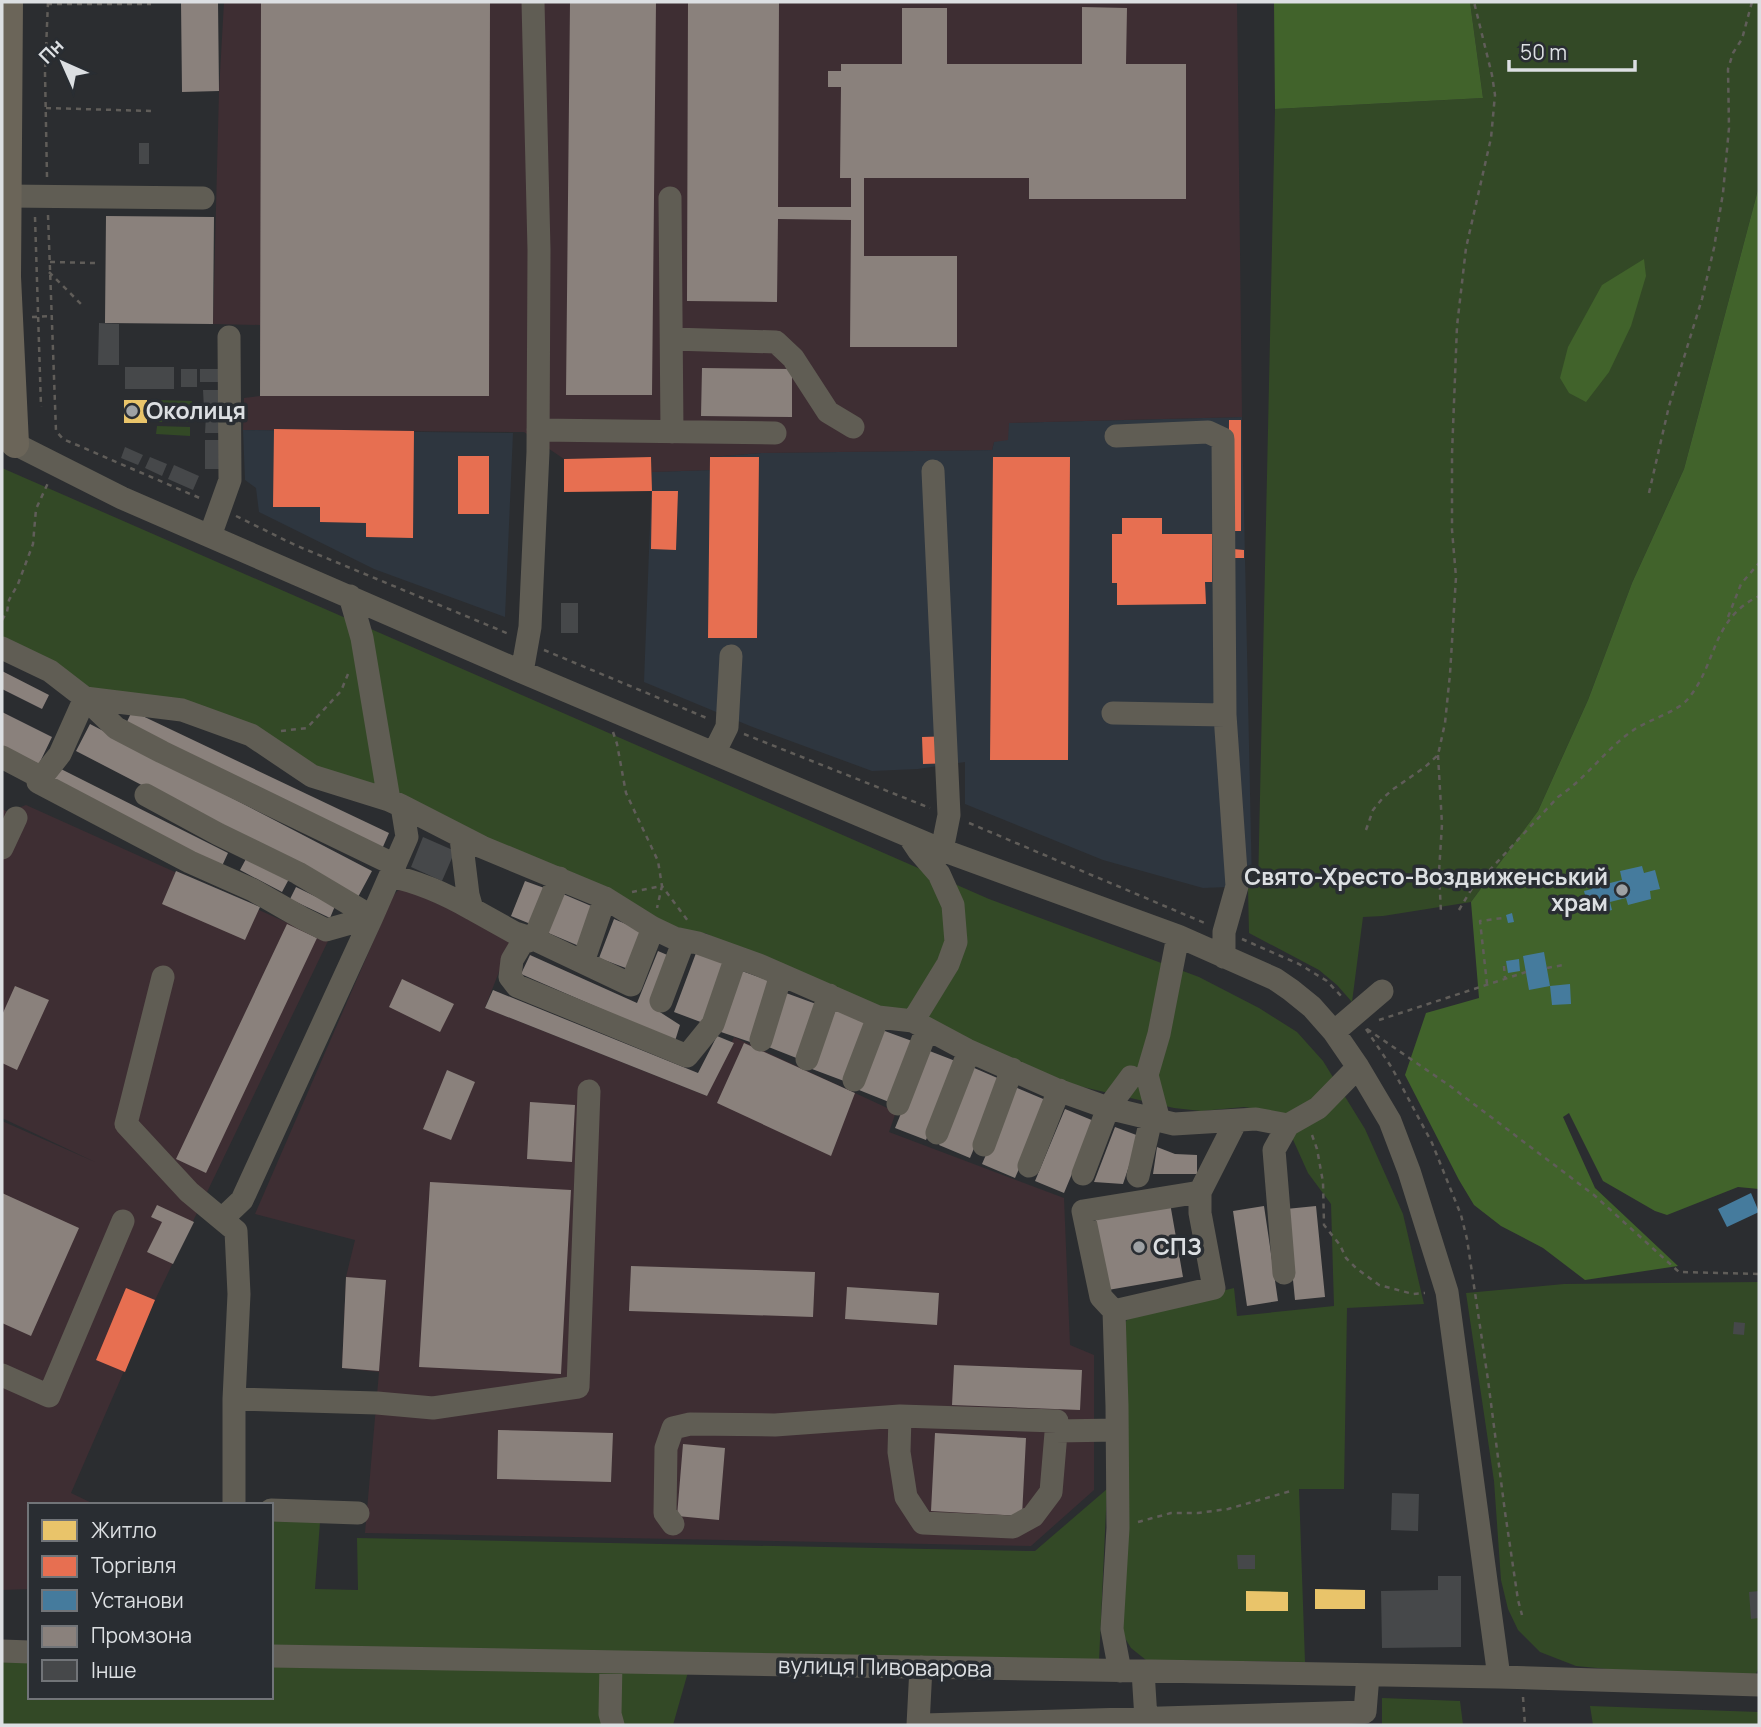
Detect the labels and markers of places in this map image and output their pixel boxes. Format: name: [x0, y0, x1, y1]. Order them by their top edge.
place label: Околиця: [146, 394, 246, 426]
marker: Околиця: [124, 403, 140, 419]
place label: Свято-Хресто-Воздвиженський храм: [1244, 860, 1608, 918]
marker: Свято-Хресто-Воздвиженський храм: [1614, 882, 1630, 898]
place label: СПЗ: [1153, 1230, 1202, 1262]
marker: СПЗ: [1131, 1239, 1147, 1255]

